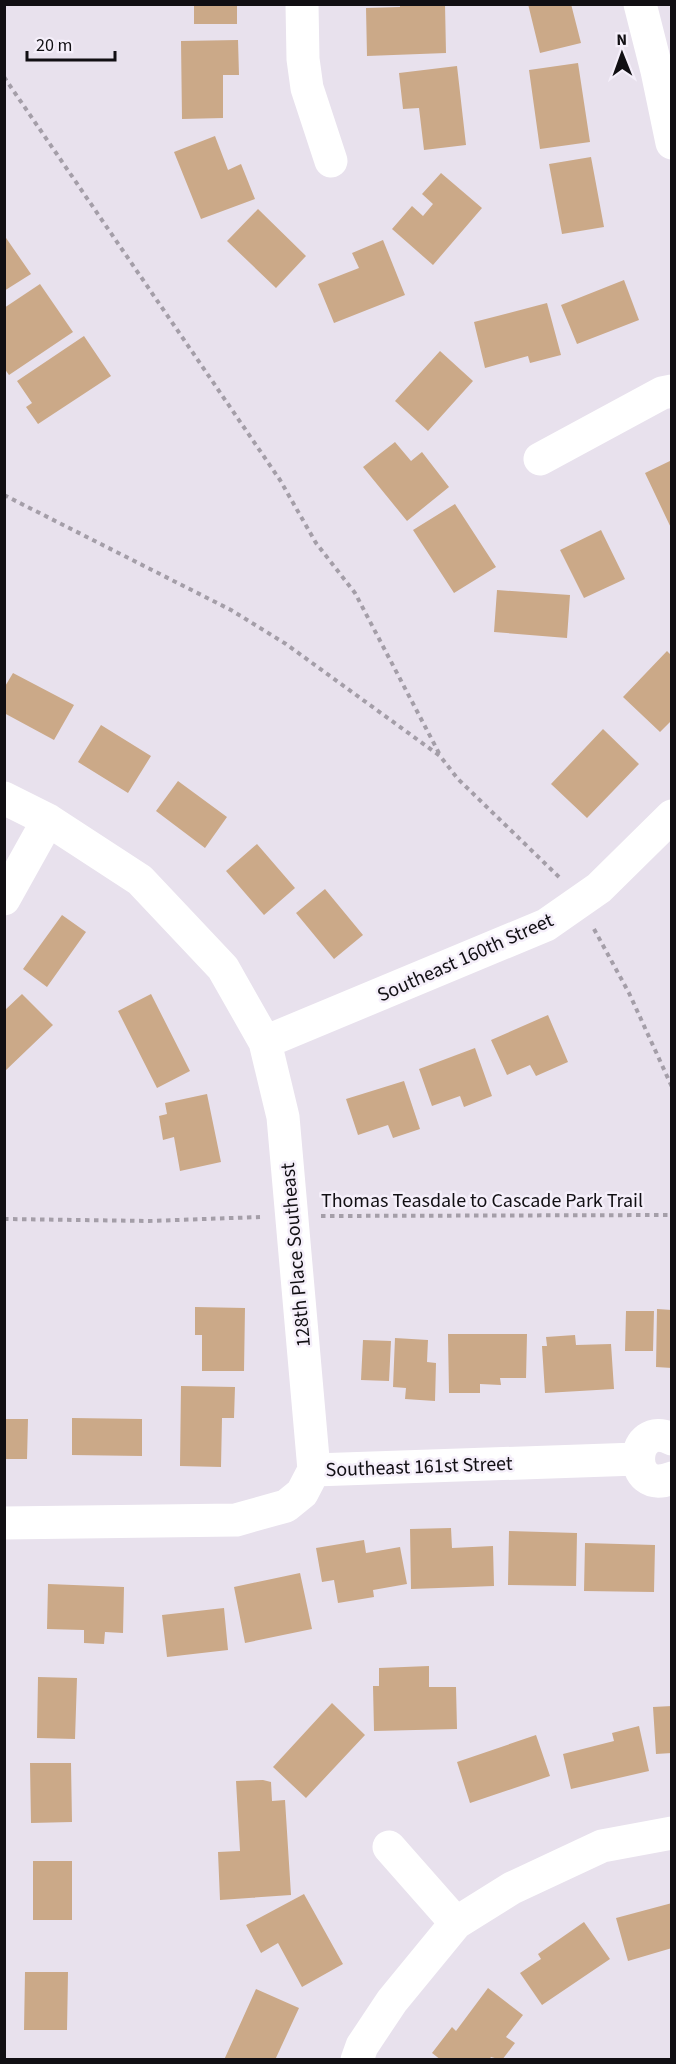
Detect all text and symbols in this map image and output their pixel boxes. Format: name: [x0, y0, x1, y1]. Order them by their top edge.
scale bar: [27, 24, 116, 62]
north arrow: [592, 24, 652, 84]
text: N: [616, 29, 627, 51]
text: 20 m: [36, 33, 72, 58]
street label: Southeast 160th Street: [373, 906, 558, 1009]
street label: 128th Place Southeast: [274, 1161, 318, 1348]
street label: Thomas Teasdale to Cascade Park Trail: [321, 1187, 643, 1215]
street label: Southeast 161st Street: [325, 1450, 513, 1484]

